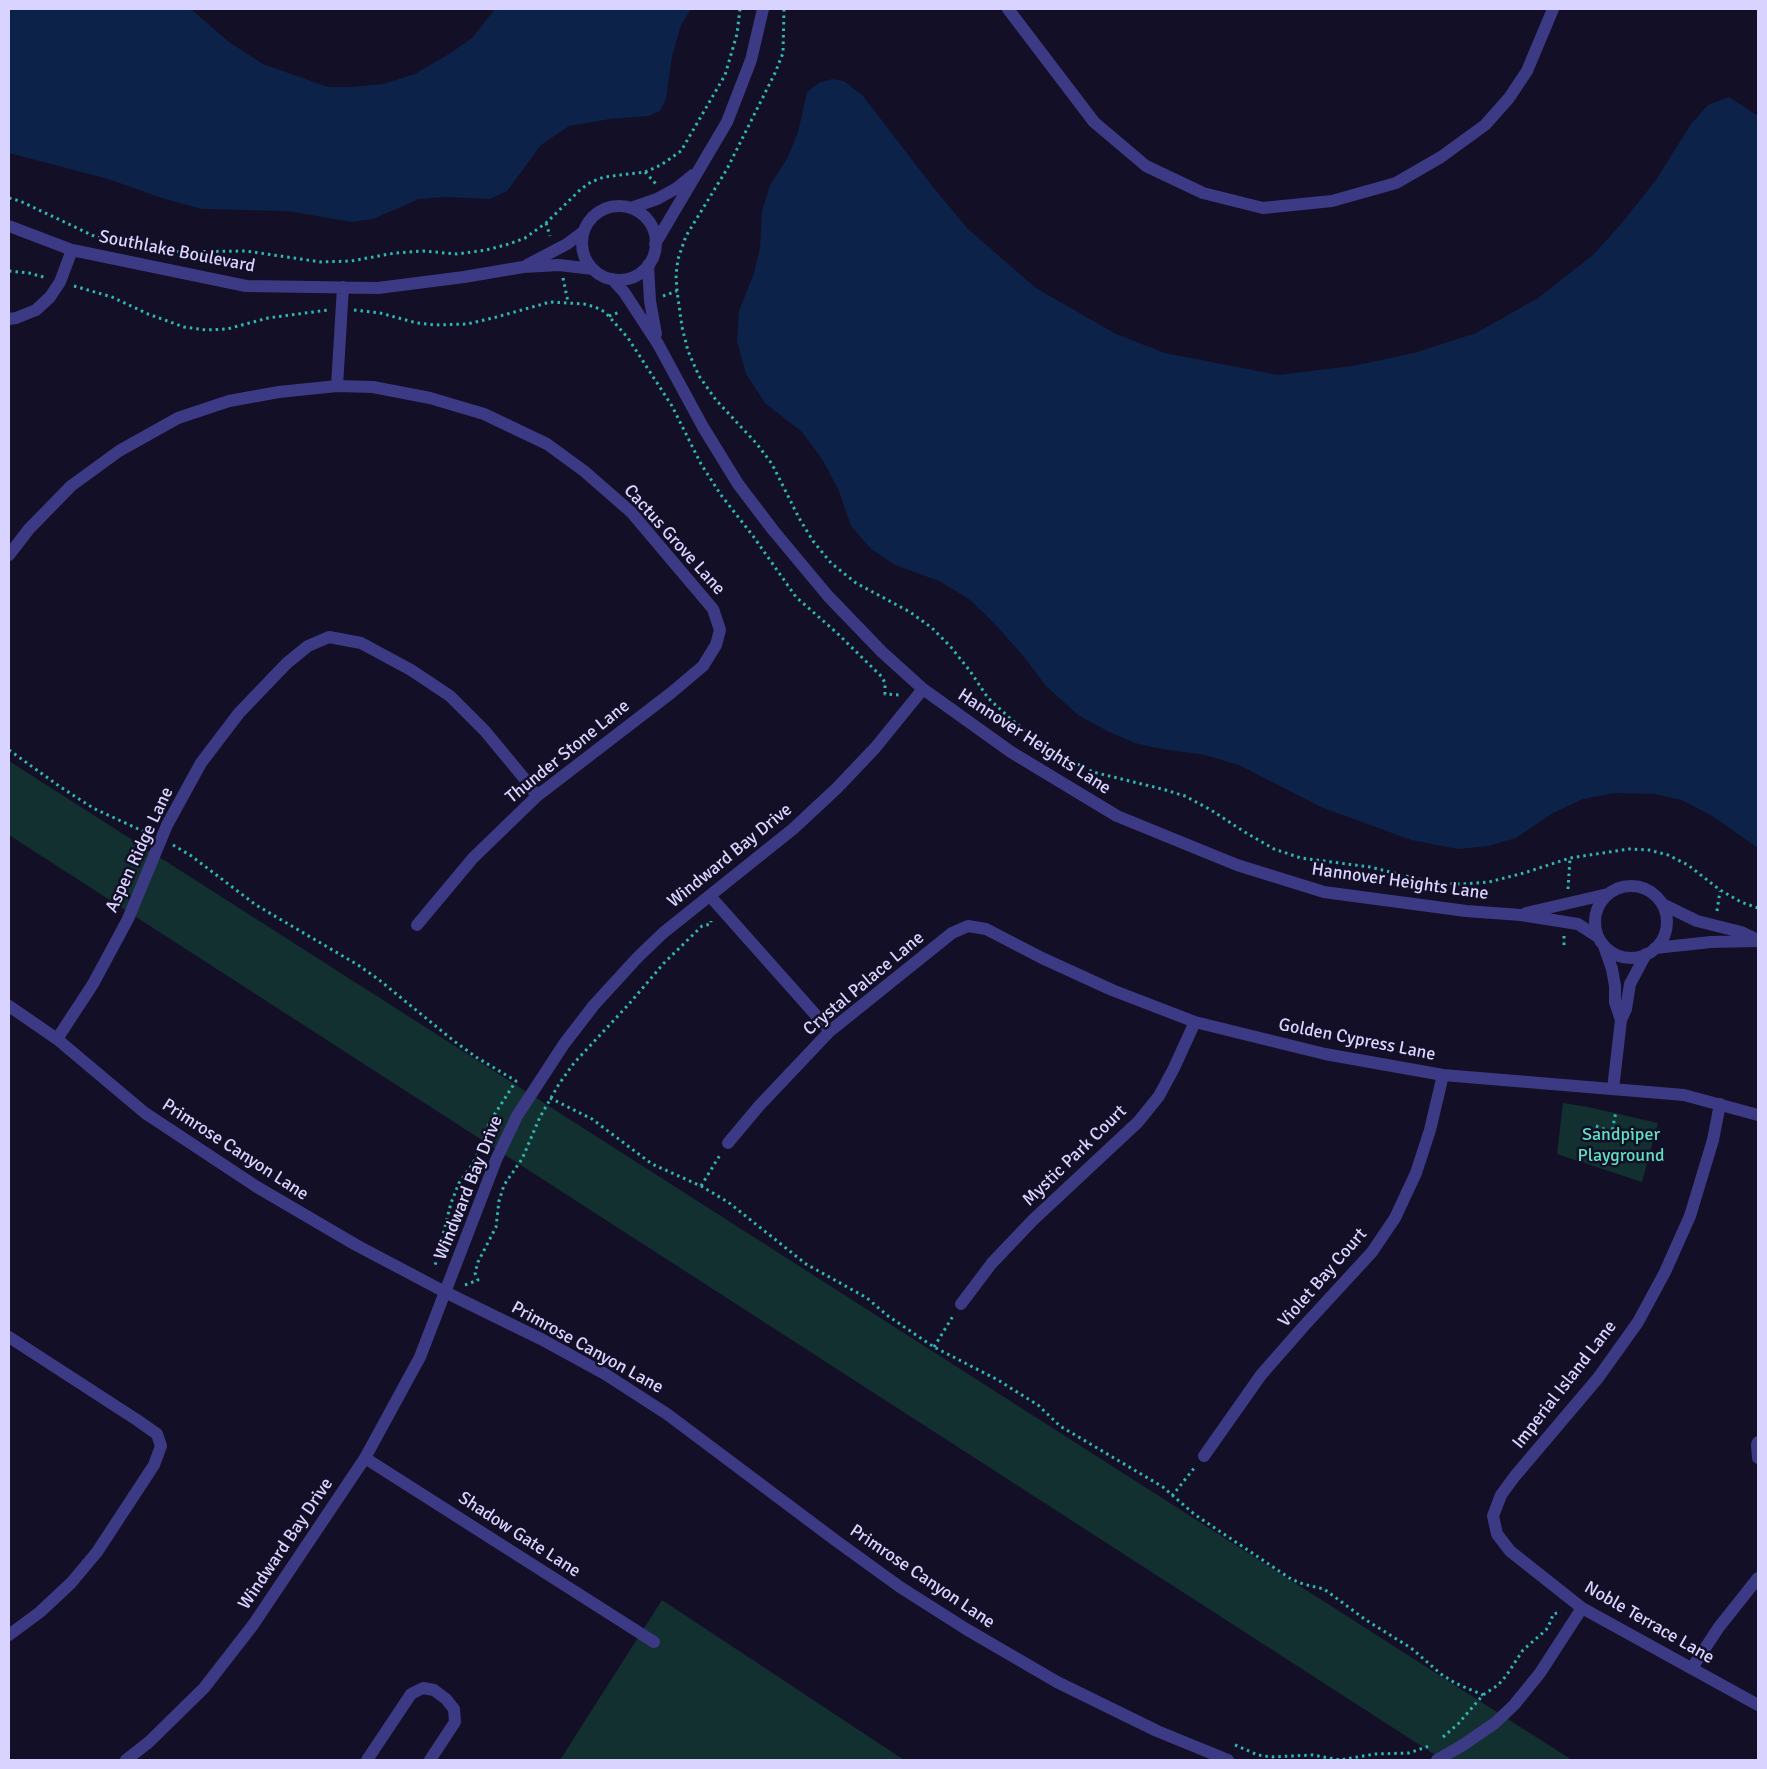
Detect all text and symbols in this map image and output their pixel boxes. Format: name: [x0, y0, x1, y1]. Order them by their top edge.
street label: Southlake Boulevard: [97, 226, 257, 278]
street label: Cactus Grove Lane: [619, 480, 729, 600]
street label: Hannover Heights Lane: [953, 684, 1115, 800]
street label: Thunder Stone Lane: [502, 695, 634, 809]
street label: Aspen Ridge Lane: [101, 784, 179, 916]
street label: Windward Bay Drive: [663, 799, 797, 913]
street label: Hannover Heights Lane: [1310, 859, 1490, 905]
street label: Crystal Palace Lane: [799, 927, 929, 1041]
street label: Golden Cypress Lane: [1277, 1014, 1437, 1066]
street label: Primrose Canyon Lane: [158, 1095, 312, 1205]
street label: Mystic Park Court: [1018, 1101, 1132, 1211]
street label: Windward Bay Drive: [430, 1113, 508, 1263]
park label: Sandpiper Playground: [1577, 1124, 1665, 1166]
street label: Violet Bay Court: [1274, 1224, 1372, 1332]
street label: Primrose Canyon Lane: [507, 1297, 667, 1399]
street label: Imperial Island Lane: [1508, 1317, 1622, 1453]
street label: Windward Bay Drive: [234, 1474, 338, 1614]
street label: Shadow Gate Lane: [454, 1487, 584, 1583]
street label: Primrose Canyon Lane: [845, 1520, 999, 1634]
street label: Noble Terrace Lane: [1580, 1577, 1718, 1669]

